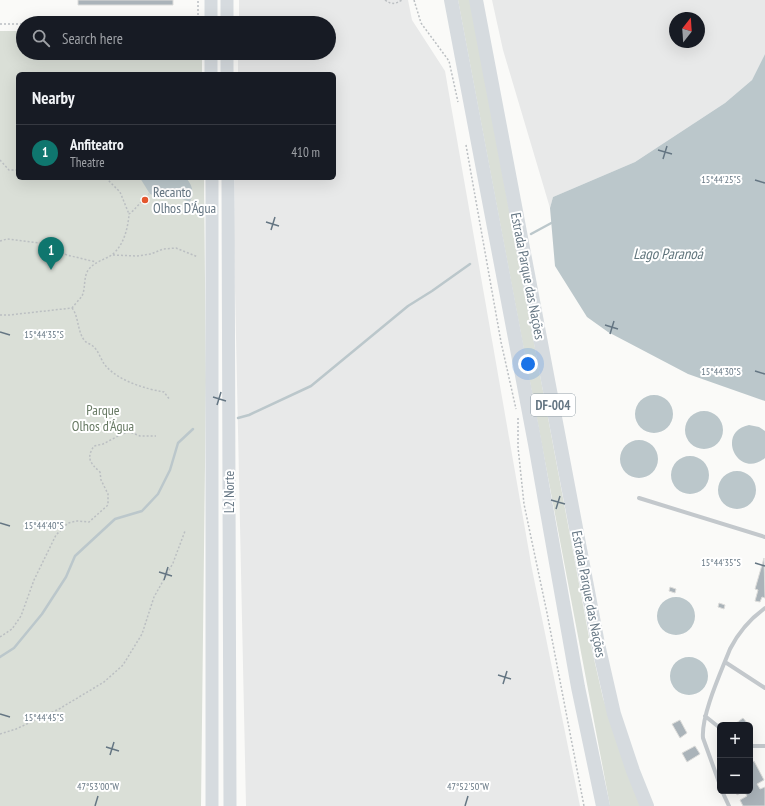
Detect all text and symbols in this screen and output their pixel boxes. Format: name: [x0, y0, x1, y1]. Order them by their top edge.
north arrow: [669, 12, 705, 48]
search box: [16, 16, 336, 60]
icon: search: [30, 27, 52, 49]
text: Search here: [62, 29, 123, 48]
text: Nearby: [32, 87, 75, 109]
text: Anfiteatro: [70, 135, 124, 154]
text: 1: [42, 144, 48, 161]
text: 410 m: [291, 144, 320, 161]
text: Theatre: [70, 154, 105, 171]
text: 15°44'25"S: [701, 173, 741, 186]
place label: Recanto Olhos D'Água: [153, 183, 216, 217]
marker: Recanto Olhos D'Água: [140, 195, 150, 205]
street label: Estrada Parque das Nações: [507, 211, 549, 341]
pin: 1: [38, 237, 64, 270]
water label: Lago Paranoá: [633, 244, 704, 263]
text: 15°44'35"S: [24, 328, 64, 341]
your location: [518, 354, 538, 374]
text: 15°44'30"S: [701, 365, 741, 378]
road number: DF-004: [531, 394, 575, 416]
park label: Parque Olhos d'Água: [72, 401, 134, 435]
street label: L2 Norte: [220, 471, 238, 513]
text: 15°44'40"S: [24, 519, 64, 532]
street label: Estrada Parque das Nações: [568, 529, 610, 659]
text: 15°44'35"S: [701, 556, 741, 569]
text: 15°44'45"S: [24, 711, 64, 724]
map controls: [717, 722, 753, 794]
button: +: [717, 722, 753, 758]
button: −: [717, 758, 753, 794]
text: 47°53'00"W: [77, 780, 119, 793]
text: 47°52'50"W: [447, 780, 489, 793]

